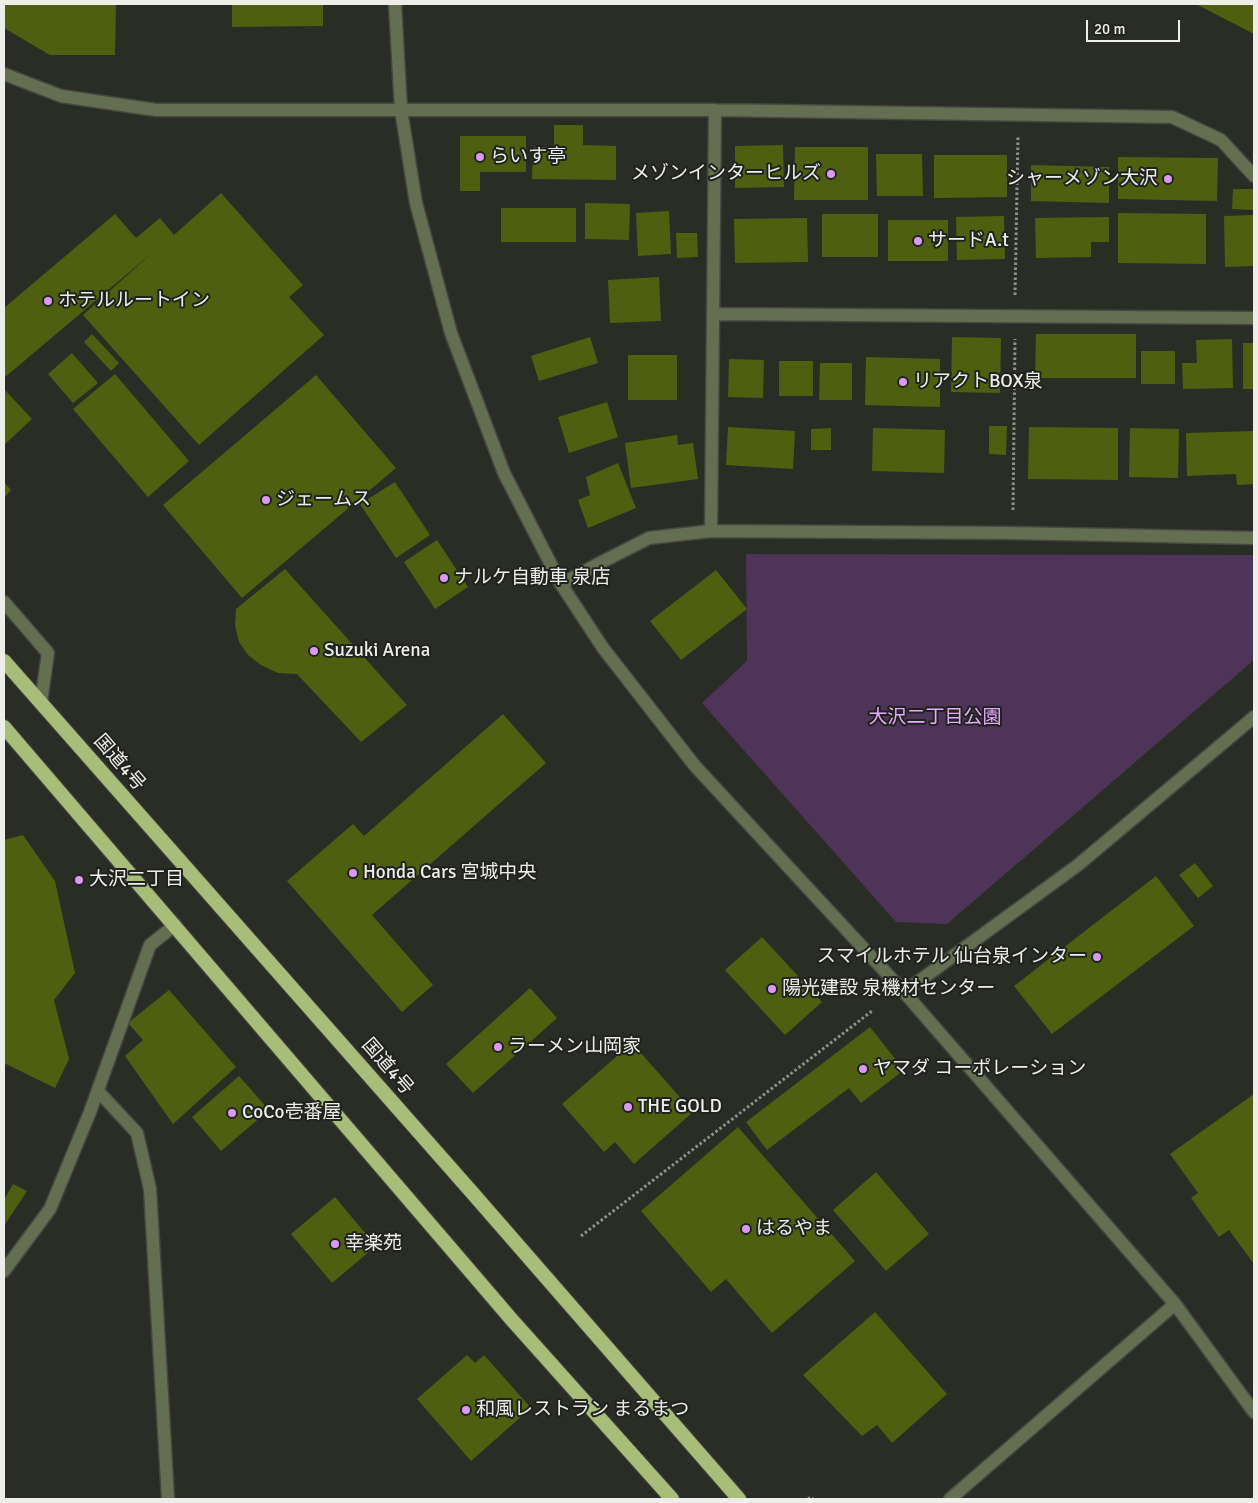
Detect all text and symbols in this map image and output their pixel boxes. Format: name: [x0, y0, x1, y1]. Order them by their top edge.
scale bar: [1088, 10, 1182, 42]
text: 20 m: [1094, 20, 1125, 38]
place label: らいす亭: [490, 146, 566, 168]
marker: らいす亭: [474, 151, 486, 163]
place label: メゾンインターヒルズ: [631, 163, 821, 185]
marker: メゾンインターヒルズ: [825, 168, 837, 180]
place label: シャーメゾン大沢: [1006, 168, 1158, 190]
marker: シャーメゾン大沢: [1162, 173, 1174, 185]
place label: サードA.t: [928, 230, 1009, 252]
marker: サードA.t: [912, 235, 924, 247]
place label: ホテルルートイン: [58, 290, 210, 312]
marker: ホテルルートイン: [42, 295, 54, 307]
place label: リアクトBOX泉: [913, 371, 1043, 393]
marker: リアクトBOX泉: [897, 376, 909, 388]
place label: ジェームス: [276, 489, 371, 511]
marker: ジェームス: [260, 494, 272, 506]
place label: ナルケ自動車 泉店: [454, 567, 610, 589]
marker: ナルケ自動車 泉店: [438, 572, 450, 584]
place label: Suzuki Arena: [324, 640, 430, 662]
marker: Suzuki Arena: [308, 645, 320, 657]
park label: 大沢二丁目公園: [869, 707, 1001, 729]
street label: 国道4号: [88, 730, 150, 796]
place label: Honda Cars 宮城中央: [363, 862, 536, 884]
marker: Honda Cars 宮城中央: [347, 867, 359, 879]
place label: 大沢二丁目: [89, 869, 184, 891]
marker: 大沢二丁目: [73, 874, 85, 886]
place label: スマイルホテル 仙台泉インター: [817, 946, 1087, 968]
marker: スマイルホテル 仙台泉インター: [1091, 951, 1103, 963]
place label: 陽光建設 泉機材センター: [782, 978, 995, 1000]
marker: 陽光建設 泉機材センター: [766, 983, 778, 995]
street label: 国道4号: [356, 1034, 418, 1100]
place label: ラーメン山岡家: [508, 1036, 641, 1058]
marker: ラーメン山岡家: [492, 1041, 504, 1053]
place label: ヤマダ コーポレーション: [873, 1058, 1086, 1080]
marker: ヤマダ コーポレーション: [857, 1063, 869, 1075]
place label: THE GOLD: [638, 1096, 722, 1118]
marker: THE GOLD: [622, 1101, 634, 1113]
place label: CoCo壱番屋: [242, 1102, 341, 1124]
marker: CoCo壱番屋: [226, 1107, 238, 1119]
place label: はるやま: [756, 1218, 832, 1240]
marker: はるやま: [740, 1223, 752, 1235]
place label: 幸楽苑: [345, 1233, 402, 1255]
marker: 幸楽苑: [329, 1238, 341, 1250]
place label: 和風レストラン まるまつ: [476, 1399, 689, 1421]
marker: 和風レストラン まるまつ: [460, 1404, 472, 1416]

